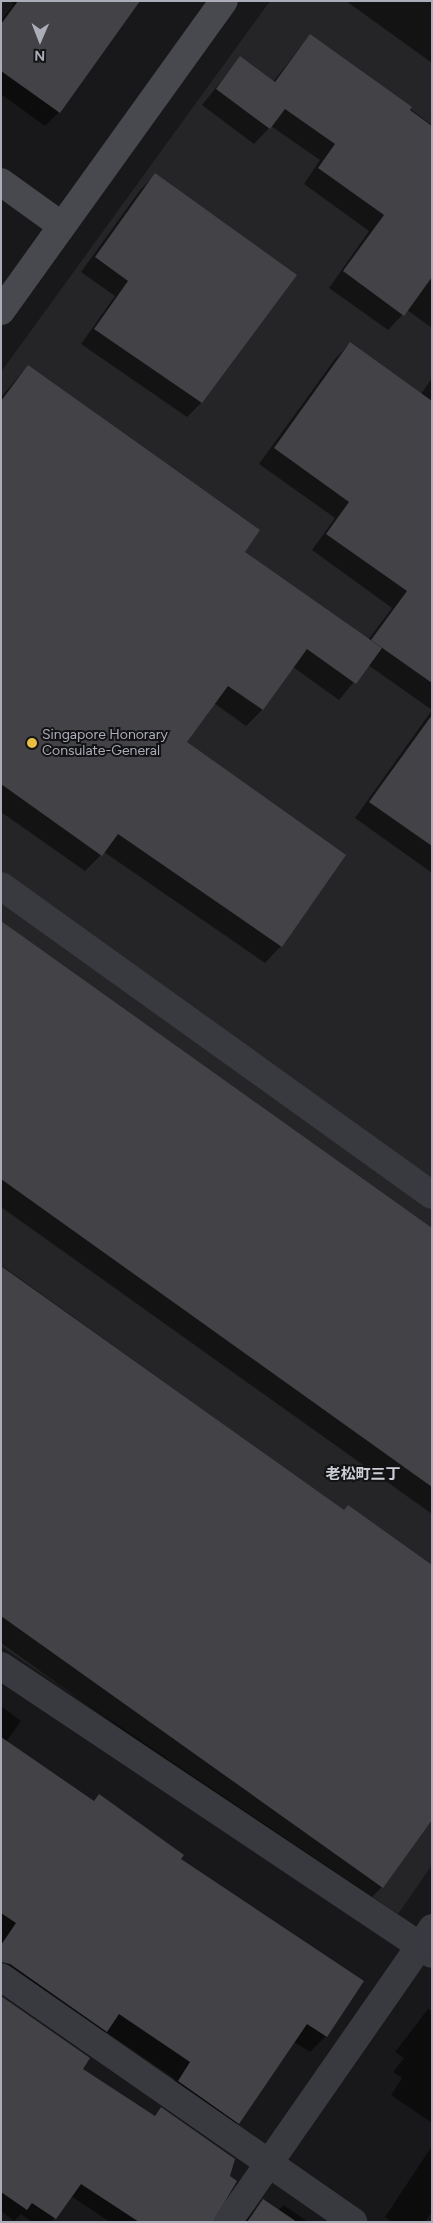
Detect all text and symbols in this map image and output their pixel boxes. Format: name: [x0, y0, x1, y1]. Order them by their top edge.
north arrow: [15, 15, 65, 65]
text: N: [34, 47, 45, 64]
place label: Singapore Honorary Consulate-General: [42, 727, 168, 760]
marker: Singapore Honorary Consulate-General: [26, 737, 38, 749]
district label: 老松町三丁: [326, 1466, 400, 1484]

